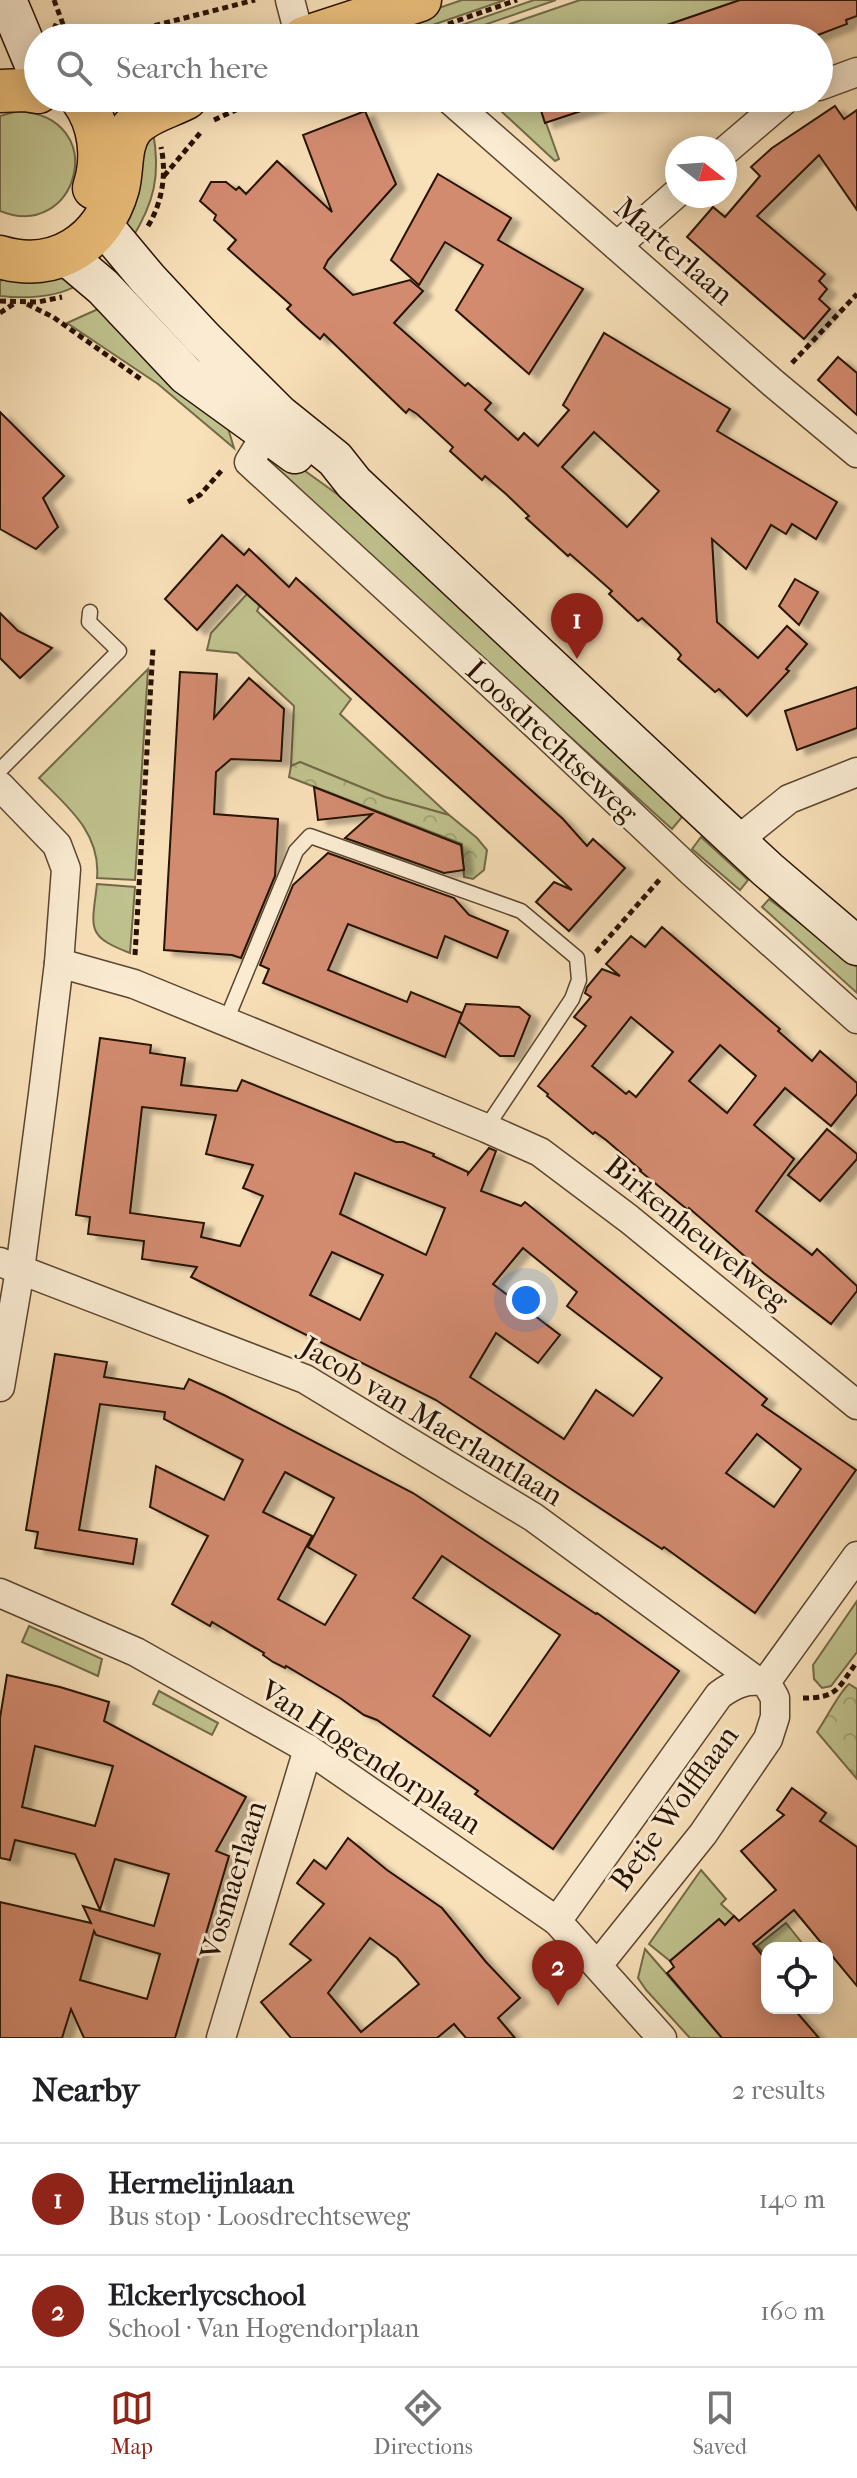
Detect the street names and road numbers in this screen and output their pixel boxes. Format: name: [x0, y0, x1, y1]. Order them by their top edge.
street label: Marterlaan: [607, 190, 741, 313]
street label: Loosdrechtseweg: [458, 653, 646, 831]
street label: Birkenheuvelweg: [598, 1149, 796, 1319]
street label: Jacob van Maerlantlaan: [293, 1328, 570, 1514]
street label: Van Hogendorplaan: [253, 1672, 488, 1842]
street label: Betje Wolfflaan: [603, 1719, 746, 1898]
street label: Vosmaerlaan: [193, 1796, 274, 1965]

